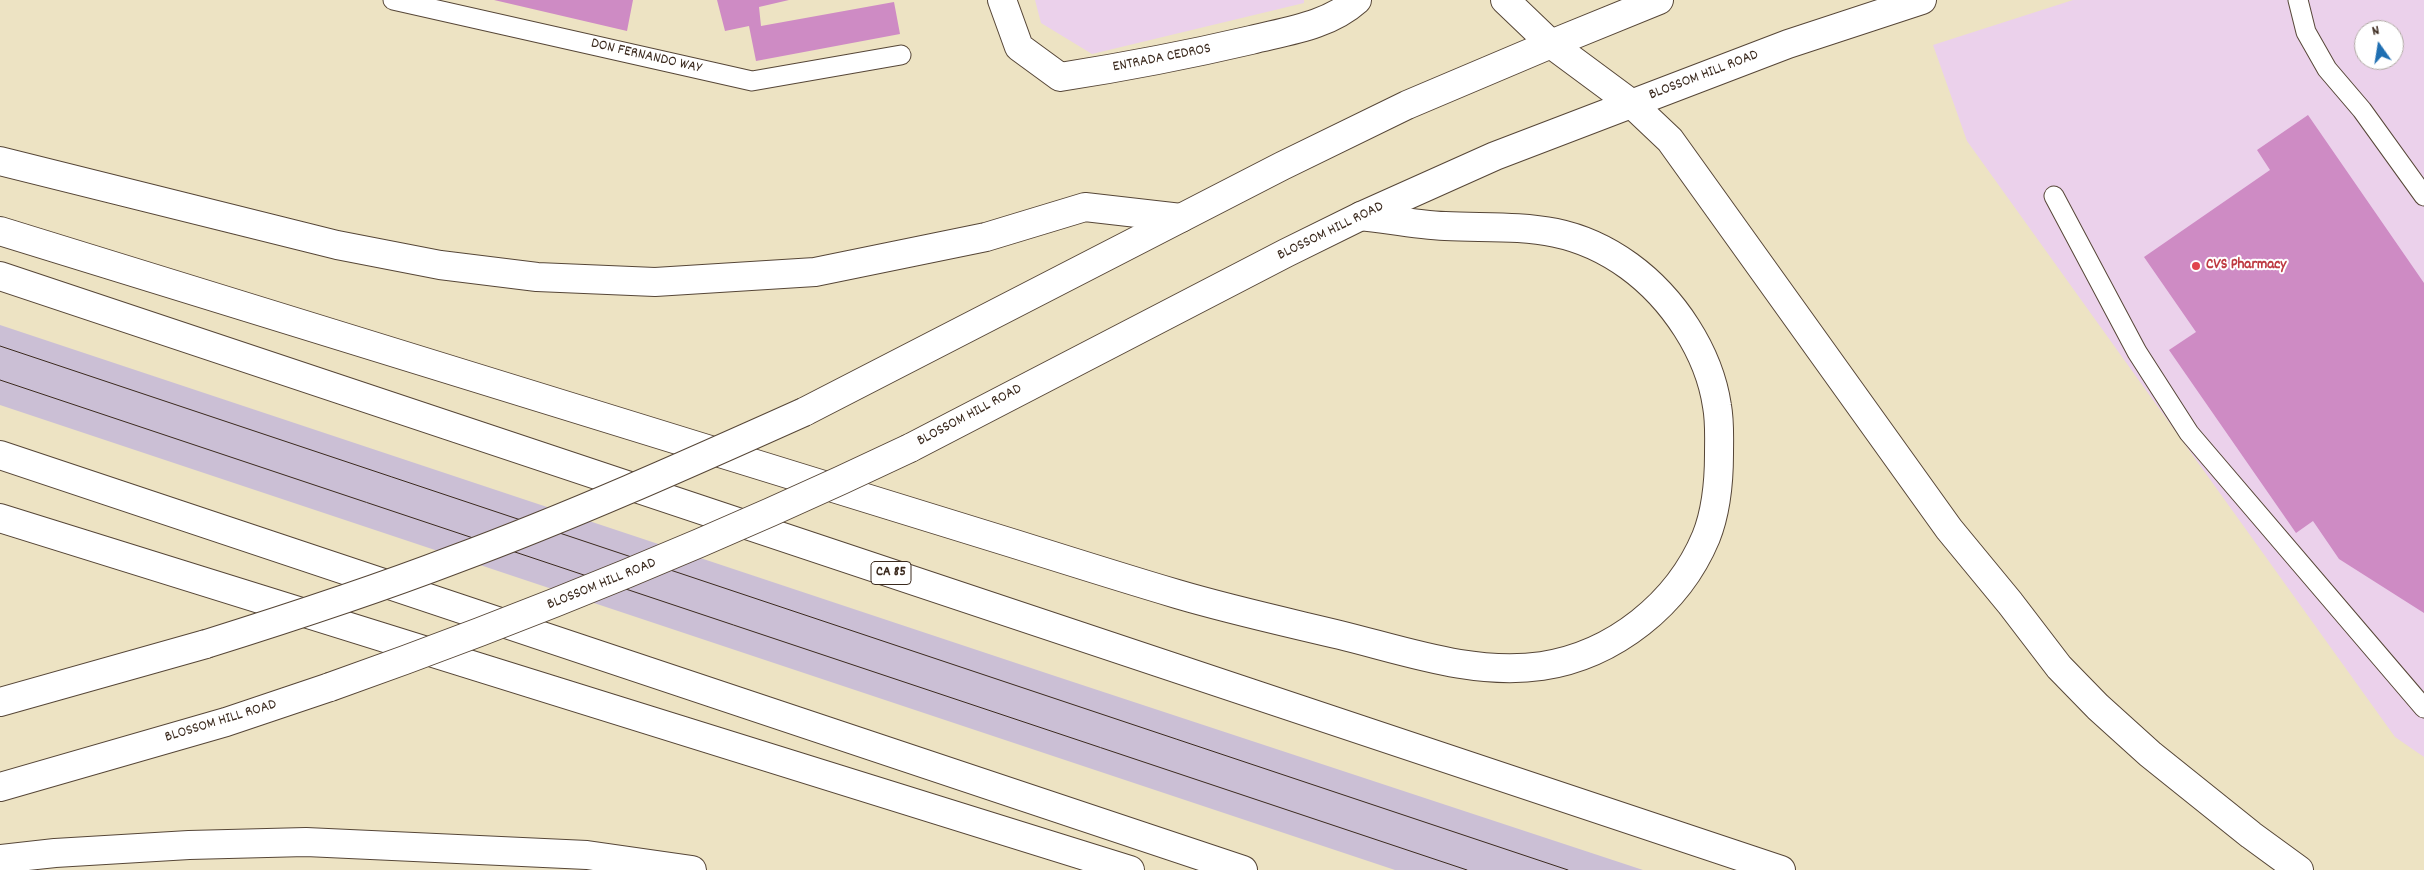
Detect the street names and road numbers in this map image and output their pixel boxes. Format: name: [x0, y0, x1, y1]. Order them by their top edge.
street label: DON FERNANDO WAY: [589, 36, 703, 78]
street label: ENTRADA CEDROS: [1111, 41, 1213, 77]
street label: BLOSSOM HILL ROAD: [1647, 47, 1761, 105]
street label: BLOSSOM HILL ROAD: [1275, 199, 1387, 265]
street label: BLOSSOM HILL ROAD: [915, 381, 1025, 451]
street label: BLOSSOM HILL ROAD: [545, 555, 659, 615]
road number: CA 85: [871, 562, 911, 584]
street label: BLOSSOM HILL ROAD: [163, 696, 279, 748]

